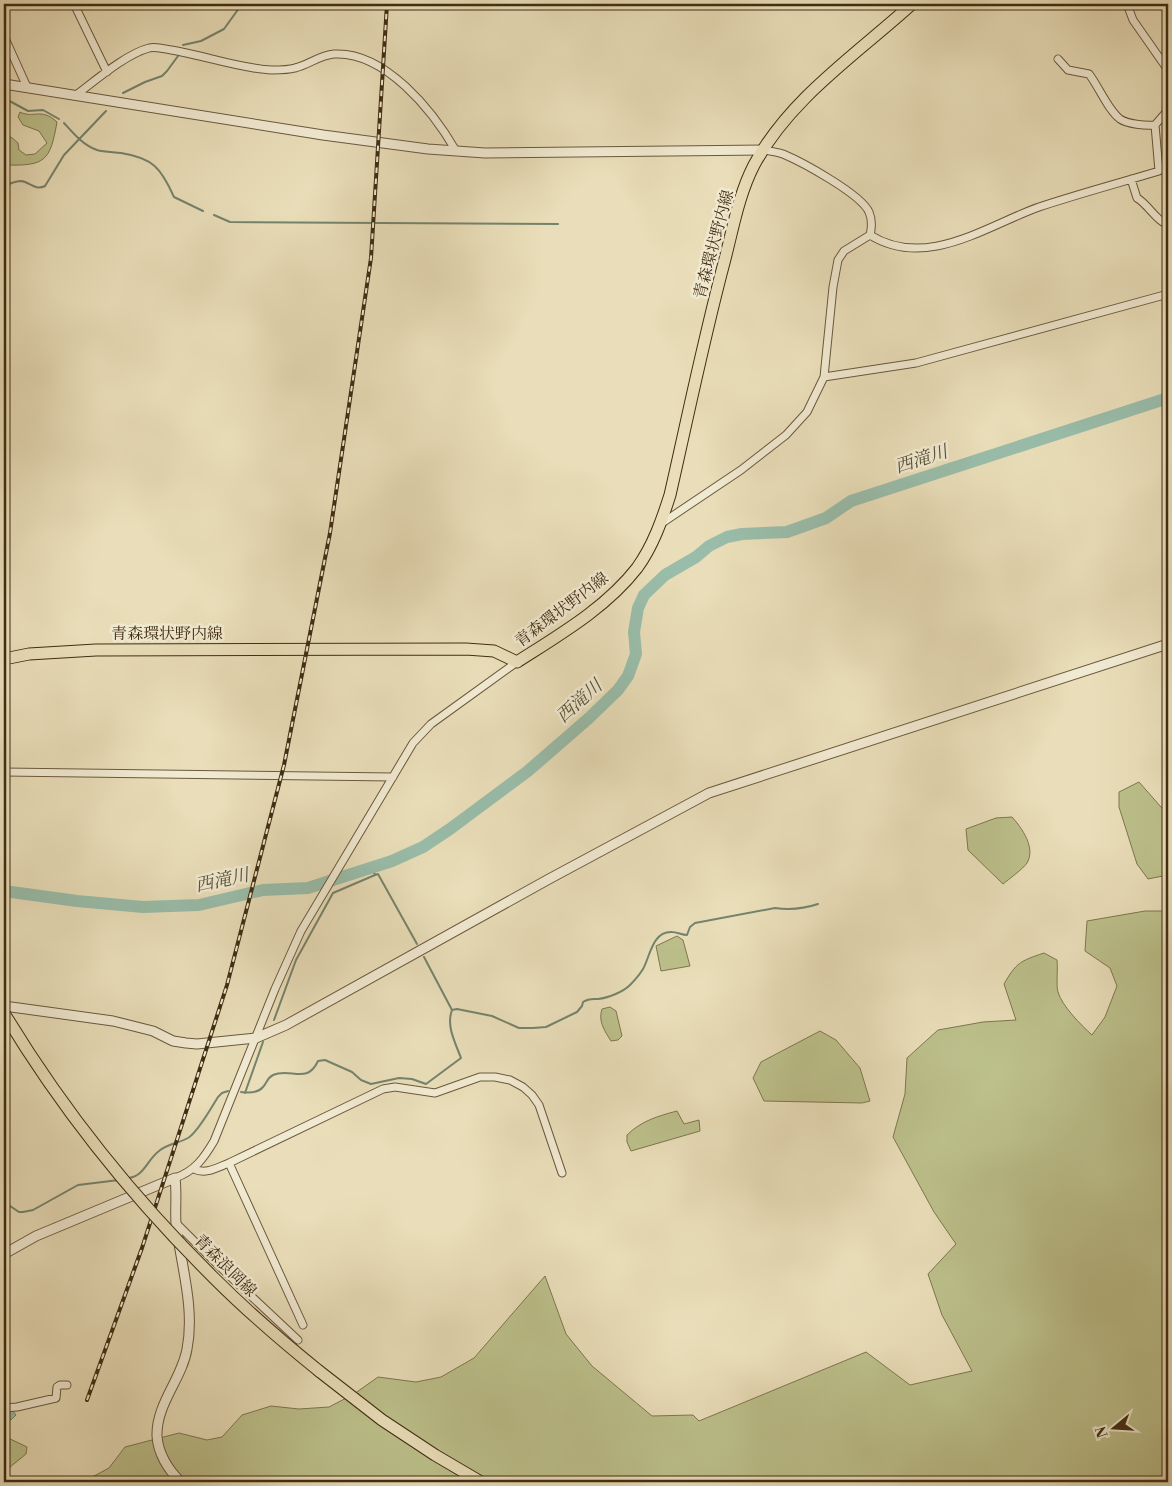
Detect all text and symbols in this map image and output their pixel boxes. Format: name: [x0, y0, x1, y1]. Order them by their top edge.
street label: 青森環状野内線: [690, 188, 738, 301]
water label: 西滝川: [892, 440, 952, 479]
street label: 青森環状野内線: [511, 568, 612, 651]
street label: 青森環状野内線: [111, 624, 223, 644]
water label: 西滝川: [552, 673, 609, 728]
water label: 西滝川: [193, 863, 253, 897]
street label: 青森浪岡線: [190, 1230, 261, 1301]
north arrow: [1090, 1404, 1140, 1454]
text: N: [1092, 1424, 1113, 1440]

